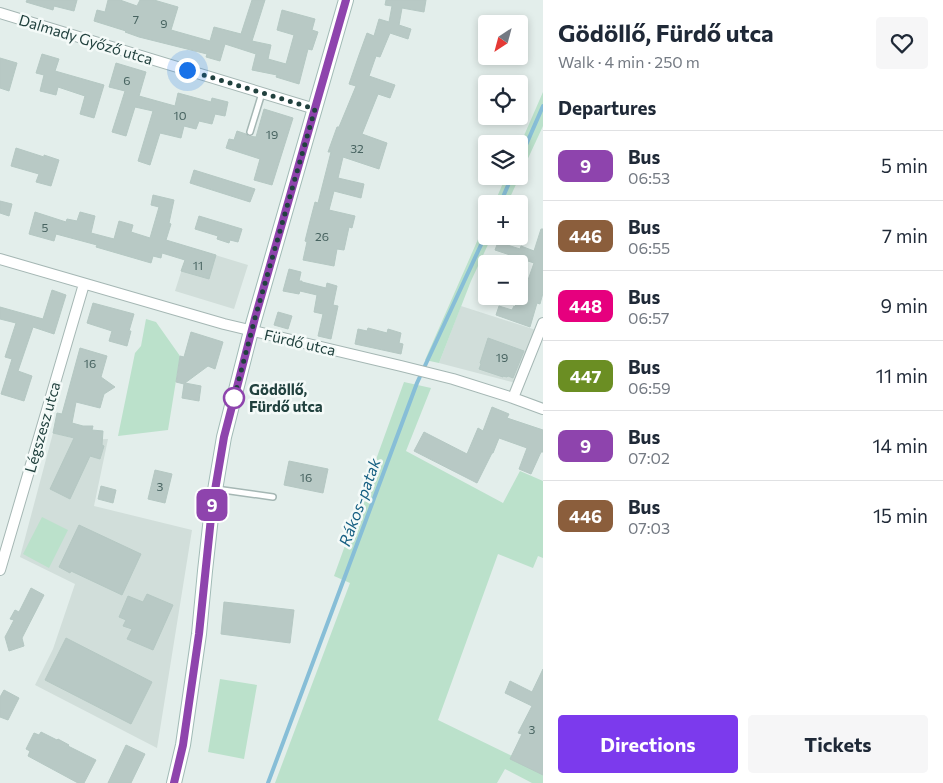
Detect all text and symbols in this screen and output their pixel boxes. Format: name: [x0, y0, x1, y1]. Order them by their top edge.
street label: Dalmady Győző utca: [17, 10, 155, 68]
house number: 7: [133, 12, 139, 26]
north arrow: [478, 15, 528, 65]
map controls: [478, 15, 528, 305]
house number: 9: [160, 16, 168, 30]
button: heart: [876, 17, 928, 69]
text: Gödöllő, Fürdő utca: [558, 18, 774, 47]
text: Walk · 4 min · 250 m: [558, 52, 700, 71]
your location: [175, 58, 200, 83]
house number: 6: [123, 73, 131, 87]
button: locate: [478, 75, 528, 125]
text: Departures: [558, 96, 656, 119]
house number: 10: [174, 108, 187, 122]
house number: 19: [266, 127, 278, 141]
button: layers: [478, 135, 528, 185]
house number: 32: [350, 141, 364, 155]
text: Bus: [628, 145, 660, 168]
text: 5 min: [881, 154, 928, 177]
text: 9: [580, 155, 591, 177]
text: 06:53: [628, 168, 670, 187]
button: +: [478, 195, 528, 245]
text: Bus: [628, 215, 660, 238]
house number: 5: [42, 220, 49, 234]
text: 7 min: [882, 224, 928, 247]
text: 446: [569, 225, 602, 247]
house number: 26: [315, 229, 329, 243]
text: 06:55: [628, 238, 670, 257]
button: −: [478, 255, 528, 305]
house number: 11: [193, 258, 203, 272]
text: Bus: [628, 285, 660, 308]
text: 9 min: [880, 294, 928, 317]
text: 448: [569, 295, 602, 317]
text: 06:57: [628, 308, 670, 327]
street label: Fürdő utca: [263, 325, 337, 359]
house number: 19: [496, 350, 508, 364]
text: Bus: [628, 355, 660, 378]
house number: 16: [84, 356, 96, 370]
text: 11 min: [876, 364, 928, 387]
text: 447: [570, 365, 601, 387]
text: 06:59: [628, 378, 671, 397]
street label: Légszesz utca: [20, 380, 64, 474]
place label: Gödöllő, Fürdő utca: [249, 380, 323, 415]
marker: Gödöllő, Fürdő utca: [223, 387, 245, 409]
text: Bus: [628, 425, 660, 448]
text: 14 min: [872, 434, 928, 457]
text: 9: [580, 435, 591, 457]
text: 07:02: [628, 448, 670, 467]
water label: Rákos-patak: [334, 455, 384, 549]
house number: 16: [300, 470, 312, 484]
house number: 3: [157, 479, 164, 493]
line badge: 9: [196, 489, 228, 521]
text: 9: [206, 494, 218, 516]
text: Bus: [628, 495, 660, 518]
text: 15 min: [873, 504, 928, 527]
text: 446: [569, 505, 602, 527]
text: 07:03: [628, 518, 670, 537]
button: Directions: [558, 715, 738, 773]
button: Tickets: [748, 715, 928, 773]
house number: 3: [529, 722, 536, 736]

